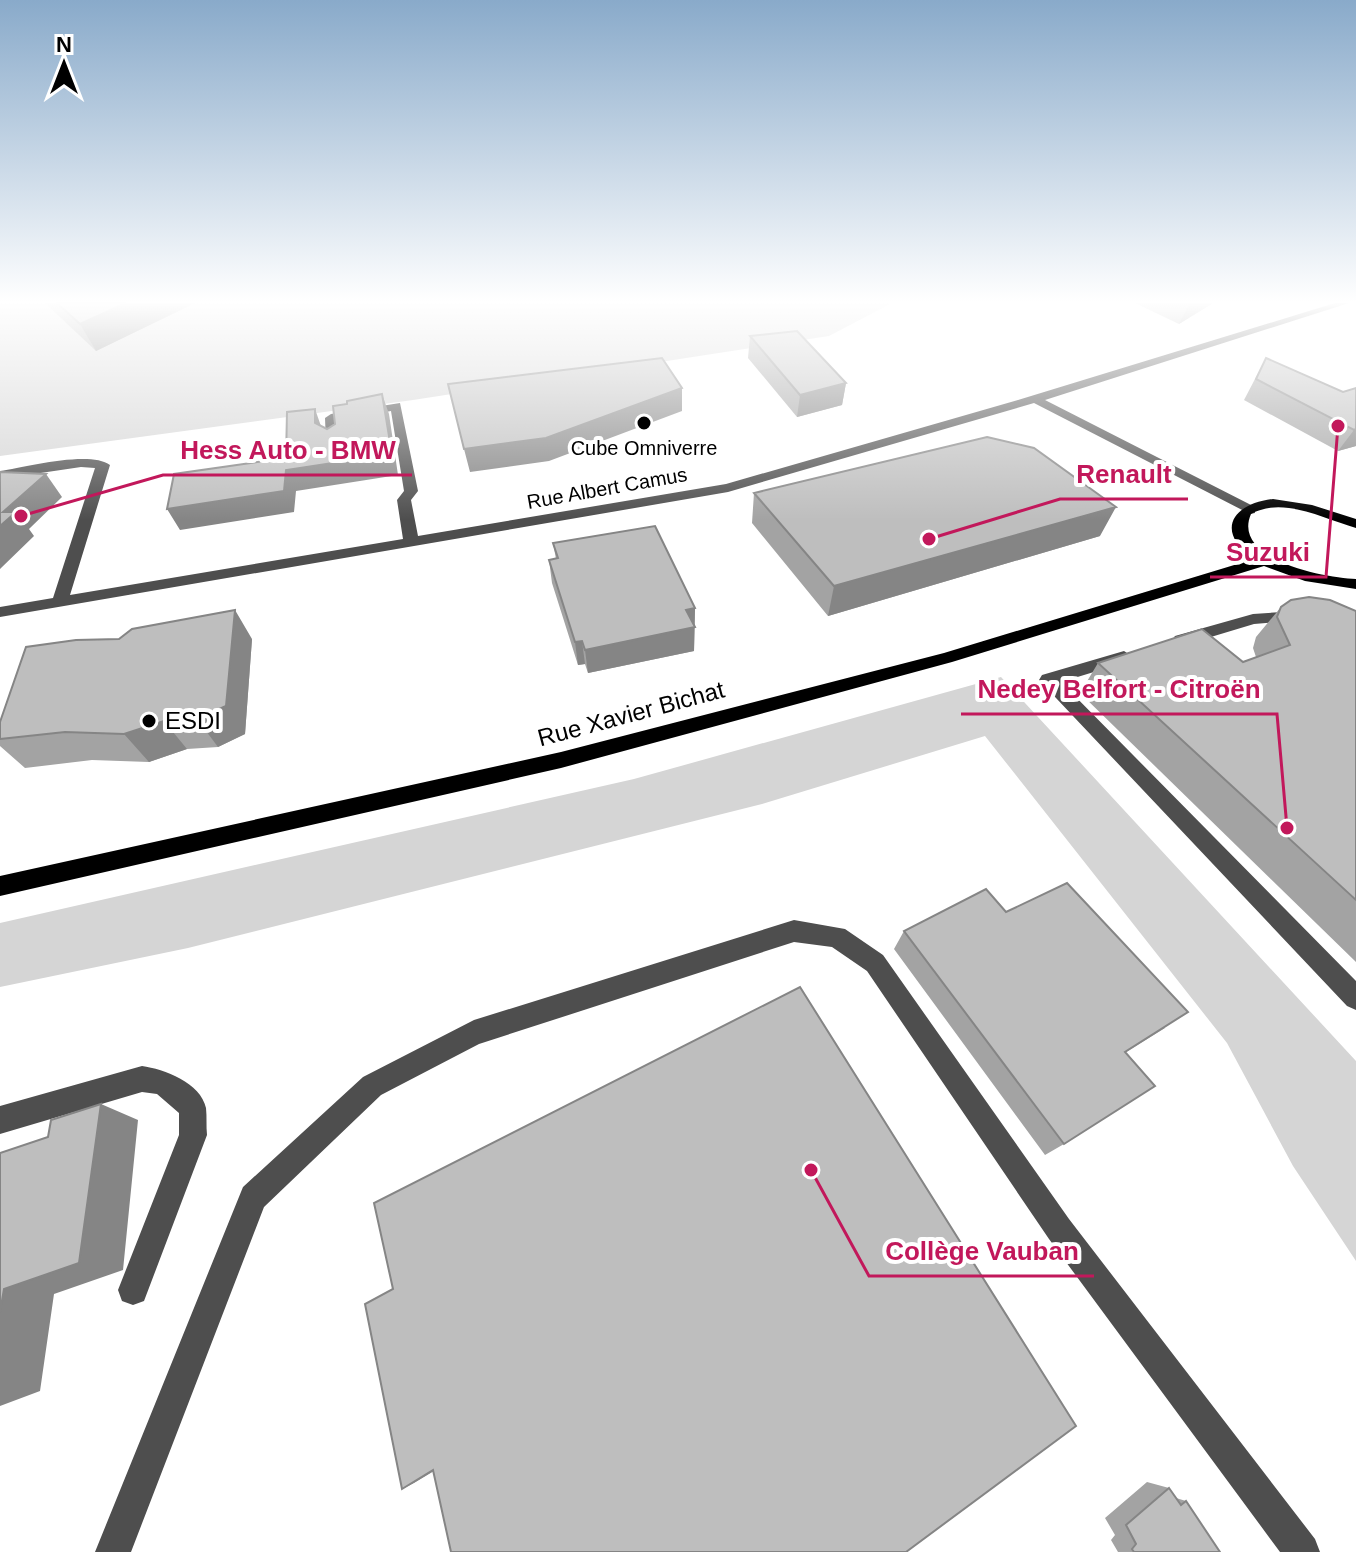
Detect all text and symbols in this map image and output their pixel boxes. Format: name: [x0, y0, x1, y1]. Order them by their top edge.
north arrow: [24, 24, 104, 104]
text: N: [56, 32, 72, 57]
marker: Cube Omniverre: [635, 414, 653, 432]
callout: Hess Auto - BMW: [163, 425, 412, 475]
text: Hess Auto - BMW: [180, 435, 396, 465]
place label: Cube Omniverre: [571, 437, 717, 459]
callout: Renault: [1060, 449, 1188, 499]
text: Renault: [1076, 459, 1172, 489]
street label: Rue Albert Camus: [525, 463, 689, 513]
callout: Suzuki: [1210, 527, 1326, 577]
text: Suzuki: [1226, 537, 1310, 567]
callout: Nedey Belfort - Citroën: [961, 664, 1277, 714]
text: Nedey Belfort - Citroën: [977, 674, 1261, 704]
street label: Rue Xavier Bichat: [535, 676, 727, 751]
place label: ESDI: [165, 707, 221, 734]
marker: ESDI: [140, 712, 158, 730]
callout: Collège Vauban: [869, 1226, 1094, 1276]
text: Collège Vauban: [885, 1236, 1079, 1266]

